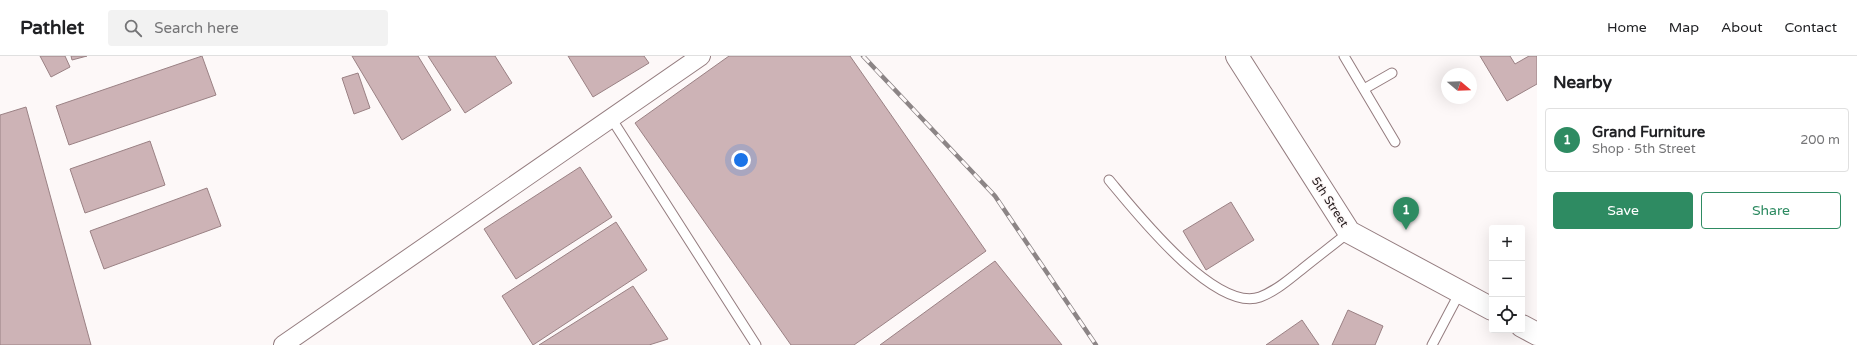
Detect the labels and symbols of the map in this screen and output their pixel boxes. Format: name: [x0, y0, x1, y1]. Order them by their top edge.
north arrow: [1441, 68, 1477, 104]
your location: [731, 150, 751, 170]
street label: 5th Street: [1309, 174, 1352, 230]
pin: 1: [1393, 197, 1419, 230]

